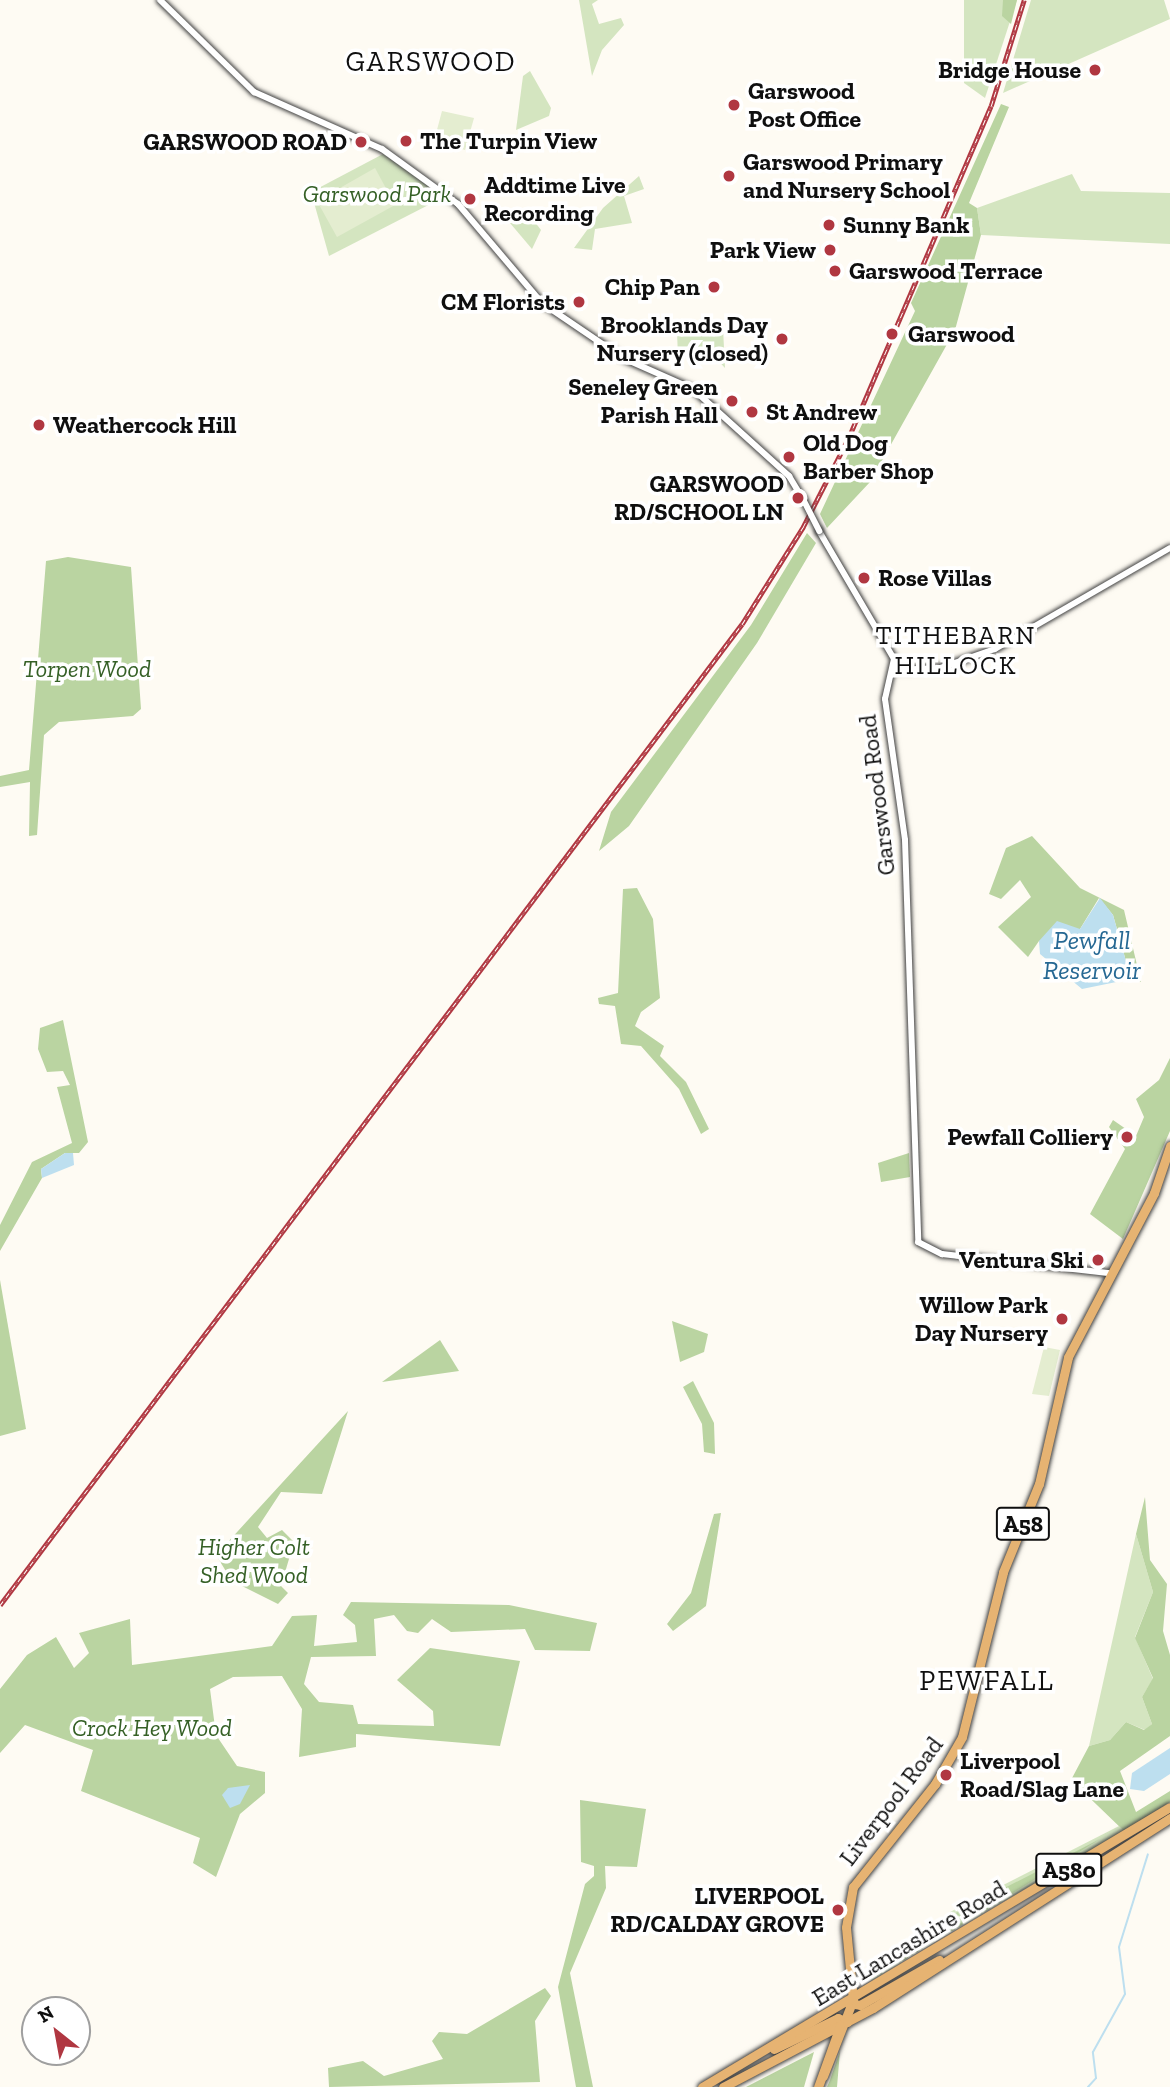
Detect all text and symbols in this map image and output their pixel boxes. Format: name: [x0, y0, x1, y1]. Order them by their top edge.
district label: GARSWOOD: [346, 45, 516, 79]
place label: Bridge House: [938, 56, 1081, 84]
marker: Bridge House: [1087, 62, 1103, 78]
place label: Garswood Post Office: [748, 77, 861, 133]
marker: Garswood Post Office: [726, 97, 742, 113]
place label: The Turpin View: [420, 127, 598, 155]
place label: GARSWOOD ROAD: [143, 128, 347, 156]
marker: The Turpin View: [398, 133, 414, 149]
marker: GARSWOOD ROAD: [353, 134, 369, 150]
place label: Garswood Primary and Nursery School: [743, 148, 951, 204]
marker: Garswood Primary and Nursery School: [721, 168, 737, 184]
place label: Addtime Live Recording: [484, 171, 626, 227]
park label: Garswood Park: [303, 180, 451, 208]
marker: Addtime Live Recording: [462, 191, 478, 207]
place label: Sunny Bank: [843, 211, 970, 239]
marker: Sunny Bank: [821, 217, 837, 233]
place label: Park View: [709, 236, 816, 264]
marker: Park View: [822, 242, 838, 258]
place label: Garswood Terrace: [849, 257, 1043, 285]
marker: Garswood Terrace: [827, 263, 843, 279]
place label: Chip Pan: [605, 273, 700, 301]
marker: Chip Pan: [706, 279, 722, 295]
place label: CM Florists: [441, 288, 565, 316]
marker: CM Florists: [571, 294, 587, 310]
place label: Brooklands Day Nursery (closed): [596, 311, 768, 367]
place label: Garswood: [908, 320, 1015, 348]
marker: Garswood: [882, 324, 902, 344]
marker: Brooklands Day Nursery (closed): [774, 331, 790, 347]
place label: Seneley Green Parish Hall: [568, 373, 718, 429]
marker: Seneley Green Parish Hall: [724, 393, 740, 409]
place label: St Andrew: [766, 398, 878, 426]
marker: St Andrew: [744, 404, 760, 420]
place label: Weathercock Hill: [53, 411, 237, 439]
marker: Weathercock Hill: [31, 417, 47, 433]
place label: Old Dog Barber Shop: [803, 429, 934, 485]
marker: Old Dog Barber Shop: [781, 449, 797, 465]
place label: GARSWOOD RD/SCHOOL LN: [613, 470, 784, 526]
marker: GARSWOOD RD/SCHOOL LN: [790, 490, 806, 506]
place label: Rose Villas: [878, 564, 993, 592]
marker: Rose Villas: [856, 570, 872, 586]
district label: TITHEBARN HILLOCK: [877, 620, 1035, 682]
park label: Torpen Wood: [22, 655, 152, 683]
street label: Garswood Road: [853, 713, 901, 877]
water label: Pewfall Reservoir: [1043, 925, 1141, 986]
place label: Pewfall Colliery: [947, 1123, 1113, 1151]
marker: Pewfall Colliery: [1119, 1129, 1135, 1145]
place label: Ventura Ski: [959, 1246, 1084, 1274]
marker: Ventura Ski: [1090, 1252, 1106, 1268]
place label: Willow Park Day Nursery: [914, 1291, 1048, 1347]
marker: Willow Park Day Nursery: [1054, 1311, 1070, 1327]
road number: A58: [995, 1504, 1051, 1544]
park label: Higher Colt Shed Wood: [198, 1533, 310, 1589]
district label: PEWFALL: [920, 1664, 1054, 1698]
park label: Crock Hey Wood: [71, 1714, 233, 1742]
street label: Liverpool Road: [833, 1731, 949, 1871]
place label: Liverpool Road/Slag Lane: [960, 1747, 1124, 1803]
marker: Liverpool Road/Slag Lane: [938, 1767, 954, 1783]
road number: A580: [1034, 1851, 1104, 1890]
street label: East Lancashire Road: [807, 1874, 1011, 2012]
place label: LIVERPOOL RD/CALDAY GROVE: [610, 1882, 824, 1938]
marker: LIVERPOOL RD/CALDAY GROVE: [830, 1902, 846, 1918]
north arrow: [21, 1996, 91, 2066]
text: N: [34, 2001, 58, 2028]

